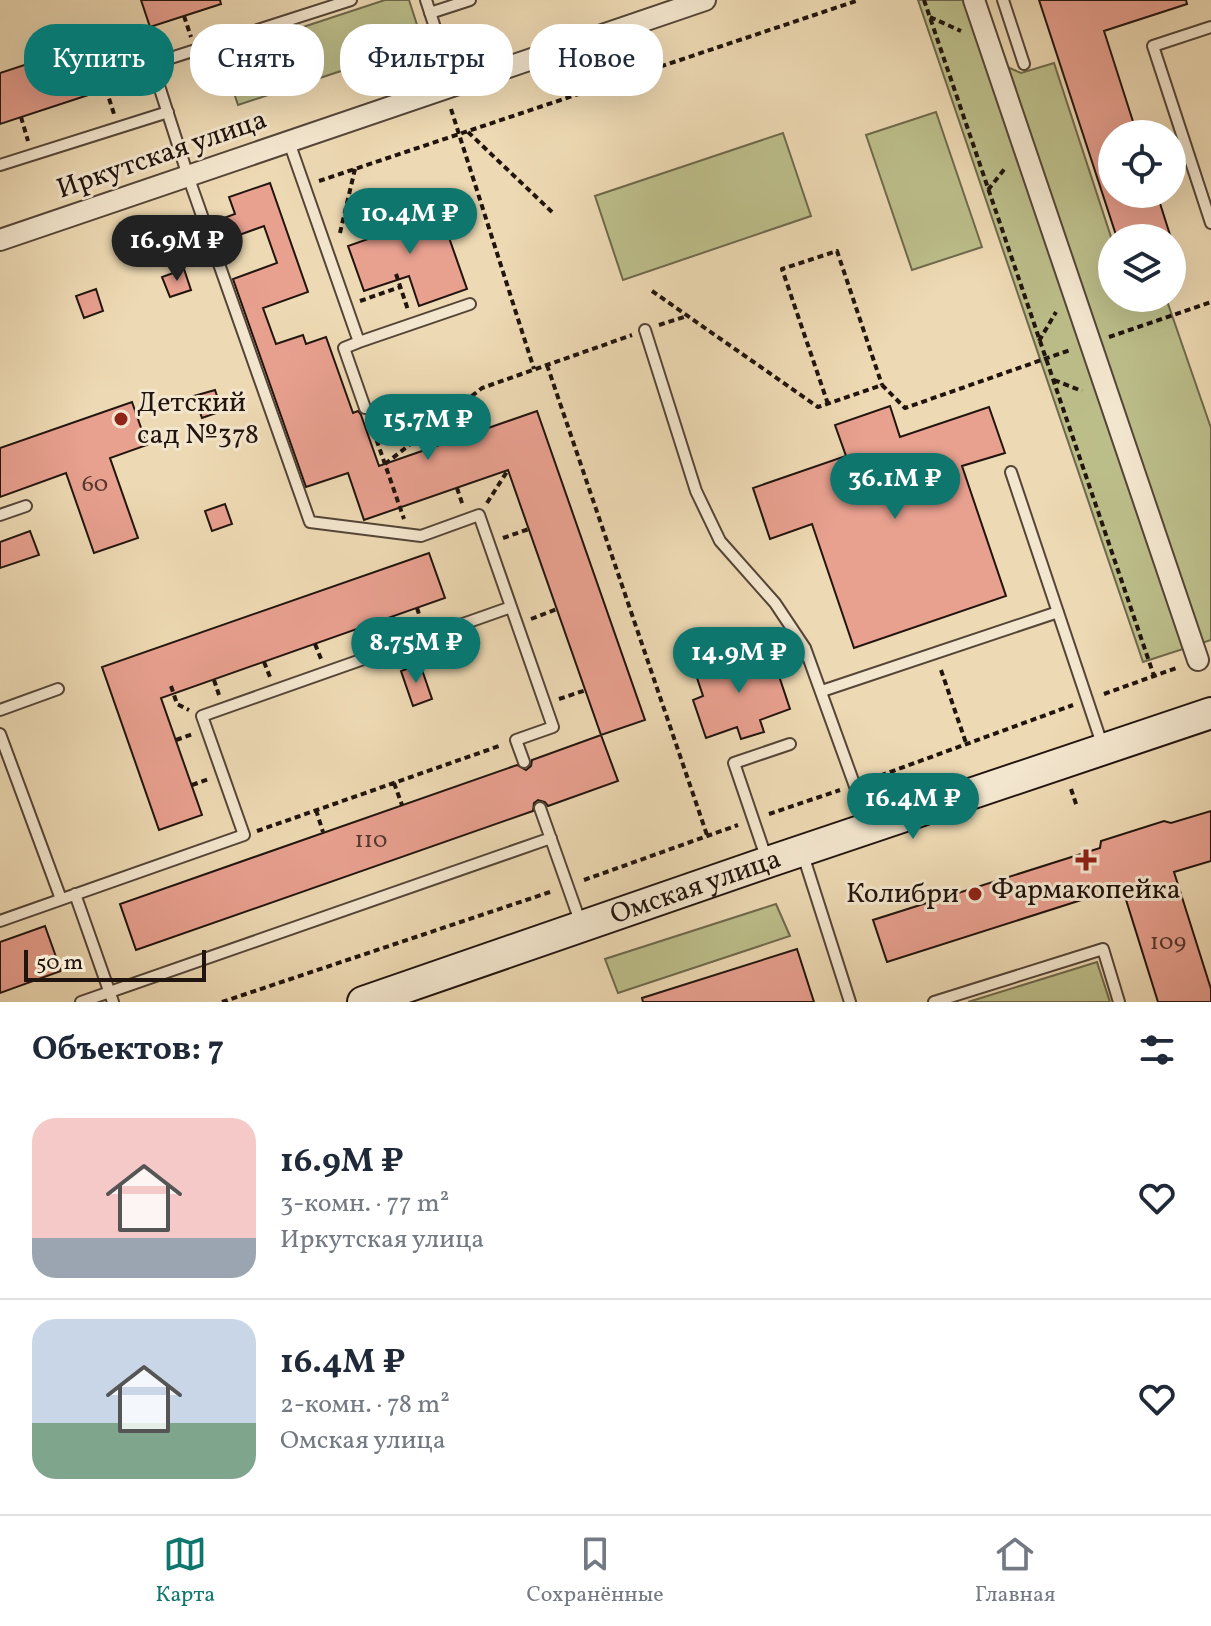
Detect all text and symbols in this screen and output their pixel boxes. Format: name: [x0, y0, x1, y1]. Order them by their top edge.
chip: Купить: [24, 24, 174, 96]
chip: Снять: [190, 24, 324, 96]
chip: Фильтры: [340, 24, 513, 96]
chip: Новое: [529, 24, 663, 96]
street label: Иркутская улица: [52, 101, 272, 209]
map controls: [1098, 120, 1186, 312]
button: locate: [1098, 120, 1186, 208]
pin: 10.4M ₽: [336, 188, 484, 256]
text: 10.4M ₽: [361, 196, 459, 232]
pin: 16.9M ₽: [103, 215, 251, 283]
text: 16.9M ₽: [130, 223, 224, 259]
button: layers: [1098, 224, 1186, 312]
place label: Детский сад №378: [137, 384, 259, 455]
pin: 15.7M ₽: [354, 394, 502, 462]
text: 15.7M ₽: [383, 402, 473, 438]
marker: Детский сад №378: [112, 410, 130, 428]
pin: 36.1M ₽: [821, 453, 969, 521]
text: 36.1M ₽: [848, 461, 942, 497]
house number: 60: [82, 468, 108, 502]
pin: 8.75M ₽: [342, 617, 490, 685]
text: 8.75M ₽: [369, 625, 463, 661]
pin: 14.9M ₽: [665, 627, 813, 695]
text: 14.9M ₽: [691, 635, 787, 671]
pin: 16.4M ₽: [839, 773, 987, 841]
text: 16.4M ₽: [865, 781, 961, 817]
house number: 110: [354, 824, 388, 858]
street label: Омская улица: [605, 839, 786, 935]
marker: Фармакопейка: [1077, 851, 1095, 869]
place label: Фармакопейка: [991, 871, 1181, 910]
place label: Колибри: [846, 875, 959, 914]
marker: Колибри: [966, 885, 984, 903]
house number: 109: [1150, 926, 1186, 960]
scale bar: [24, 946, 206, 982]
text: 50 m: [36, 948, 83, 979]
text: Объектов: 7: [32, 1027, 224, 1074]
icon: filters: [1135, 1028, 1179, 1072]
text: 16.9M ₽: [280, 1139, 404, 1186]
icon: home: [96, 1150, 192, 1246]
icon: heart: [1135, 1176, 1179, 1220]
text: 3-комн. · 77 m²: [280, 1186, 449, 1222]
text: Иркутская улица: [280, 1222, 484, 1258]
text: 16.4M ₽: [280, 1340, 406, 1387]
icon: home: [96, 1351, 192, 1447]
icon: heart: [1135, 1377, 1179, 1421]
text: 2-комн. · 78 m²: [280, 1387, 450, 1423]
text: Омская улица: [280, 1423, 446, 1459]
tab: Карта: [156, 1532, 215, 1611]
tab: Сохранённые: [526, 1532, 664, 1611]
tab: Главная: [975, 1532, 1055, 1611]

